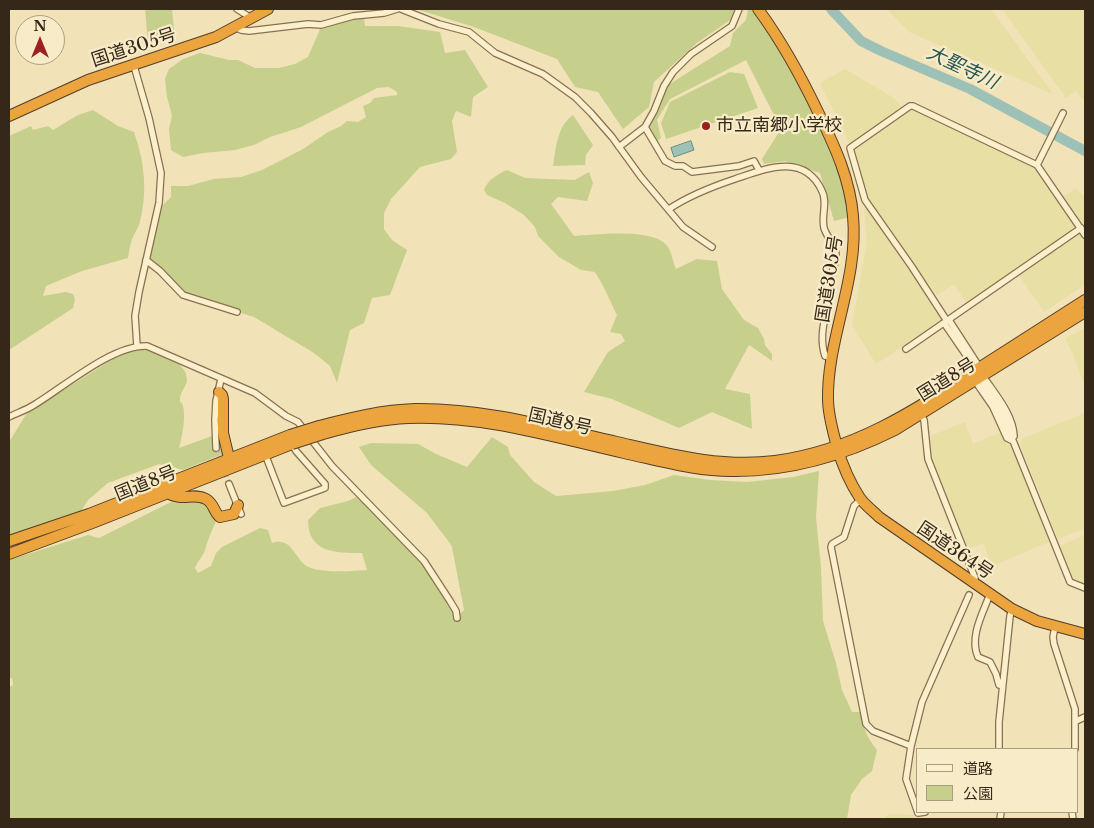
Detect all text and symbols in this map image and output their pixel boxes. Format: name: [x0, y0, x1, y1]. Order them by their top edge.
north arrow: [15, 15, 65, 65]
text: N: [33, 17, 47, 35]
street label: 国道305号: [89, 24, 179, 72]
water label: 大聖寺川: [923, 42, 1001, 94]
place label: 市立南郷小学校: [716, 115, 842, 137]
marker: 市立南郷小学校: [700, 120, 712, 132]
street label: 国道305号: [812, 234, 848, 324]
street label: 国道8号: [914, 354, 980, 406]
street label: 国道8号: [526, 404, 594, 440]
street label: 国道8号: [112, 462, 180, 506]
street label: 国道364号: [913, 518, 997, 584]
legend: [916, 748, 1079, 813]
text: 道路: [963, 759, 993, 778]
text: 公園: [963, 784, 993, 803]

